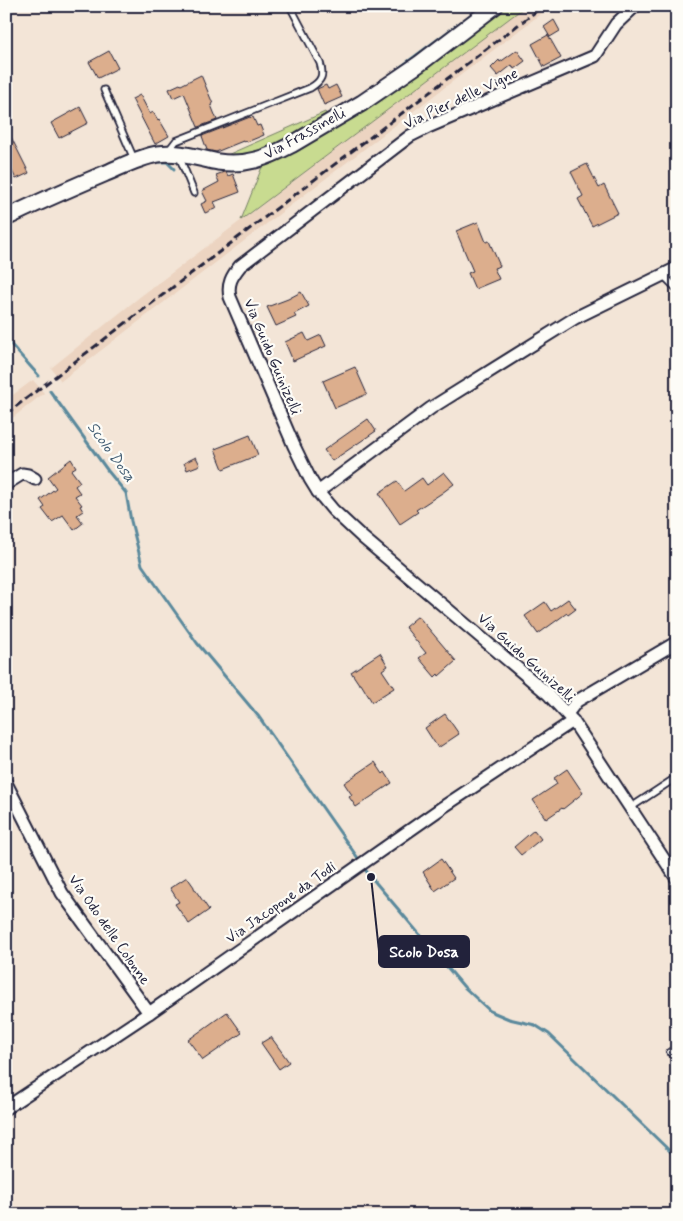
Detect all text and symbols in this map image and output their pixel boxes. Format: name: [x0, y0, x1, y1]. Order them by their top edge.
street label: Via Pier delle Vigne: [401, 64, 522, 134]
street label: Via Frassinelli: [261, 103, 350, 165]
street label: Via Guido Guinizelli: [238, 296, 306, 418]
water label: Scolo Dosa: [82, 418, 140, 486]
street label: Via Guido Guinizelli: [473, 609, 579, 707]
street label: Via Jacopone da Todi: [222, 857, 340, 949]
street label: Via Odo delle Colonne: [63, 871, 155, 989]
callout: Scolo Dosa: [379, 936, 469, 967]
text: Scolo Dosa: [389, 942, 459, 963]

